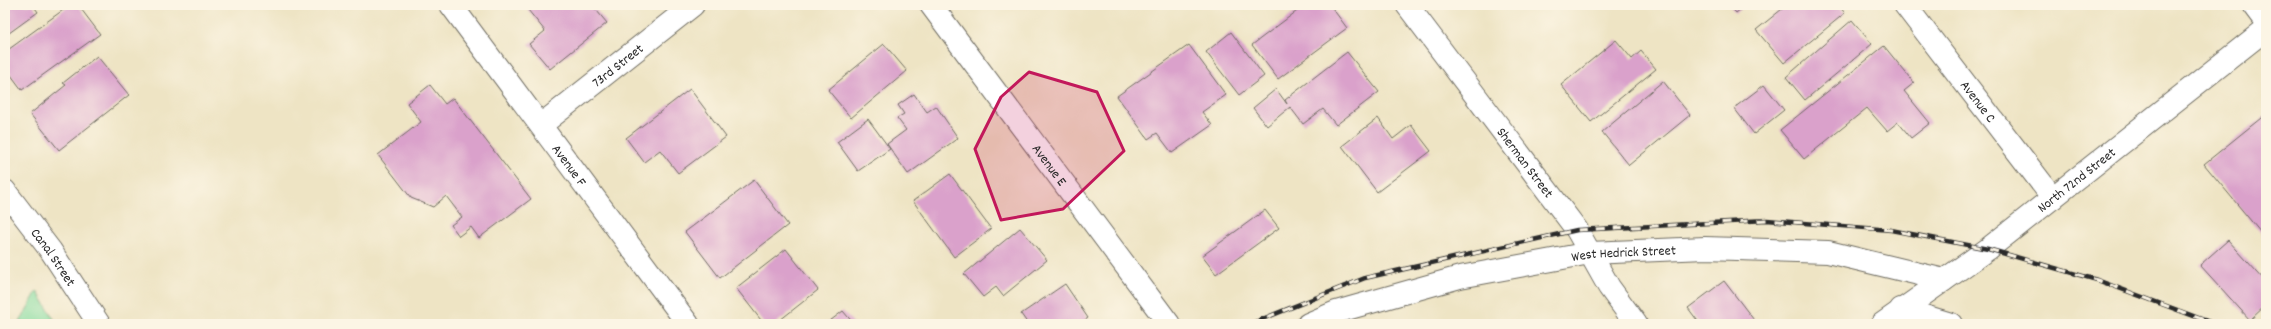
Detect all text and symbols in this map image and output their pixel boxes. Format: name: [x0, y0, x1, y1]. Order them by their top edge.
street label: 73rd Street: [588, 40, 648, 93]
street label: Avenue C: [1954, 77, 2000, 128]
street label: Sherman Street: [1491, 124, 1557, 203]
street label: Avenue F: [546, 141, 591, 192]
street label: Avenue E: [1026, 141, 1071, 191]
street label: North 72nd Street: [2034, 144, 2121, 218]
street label: Canal Street: [25, 225, 80, 291]
street label: West Hedrick Street: [1570, 241, 1676, 268]

